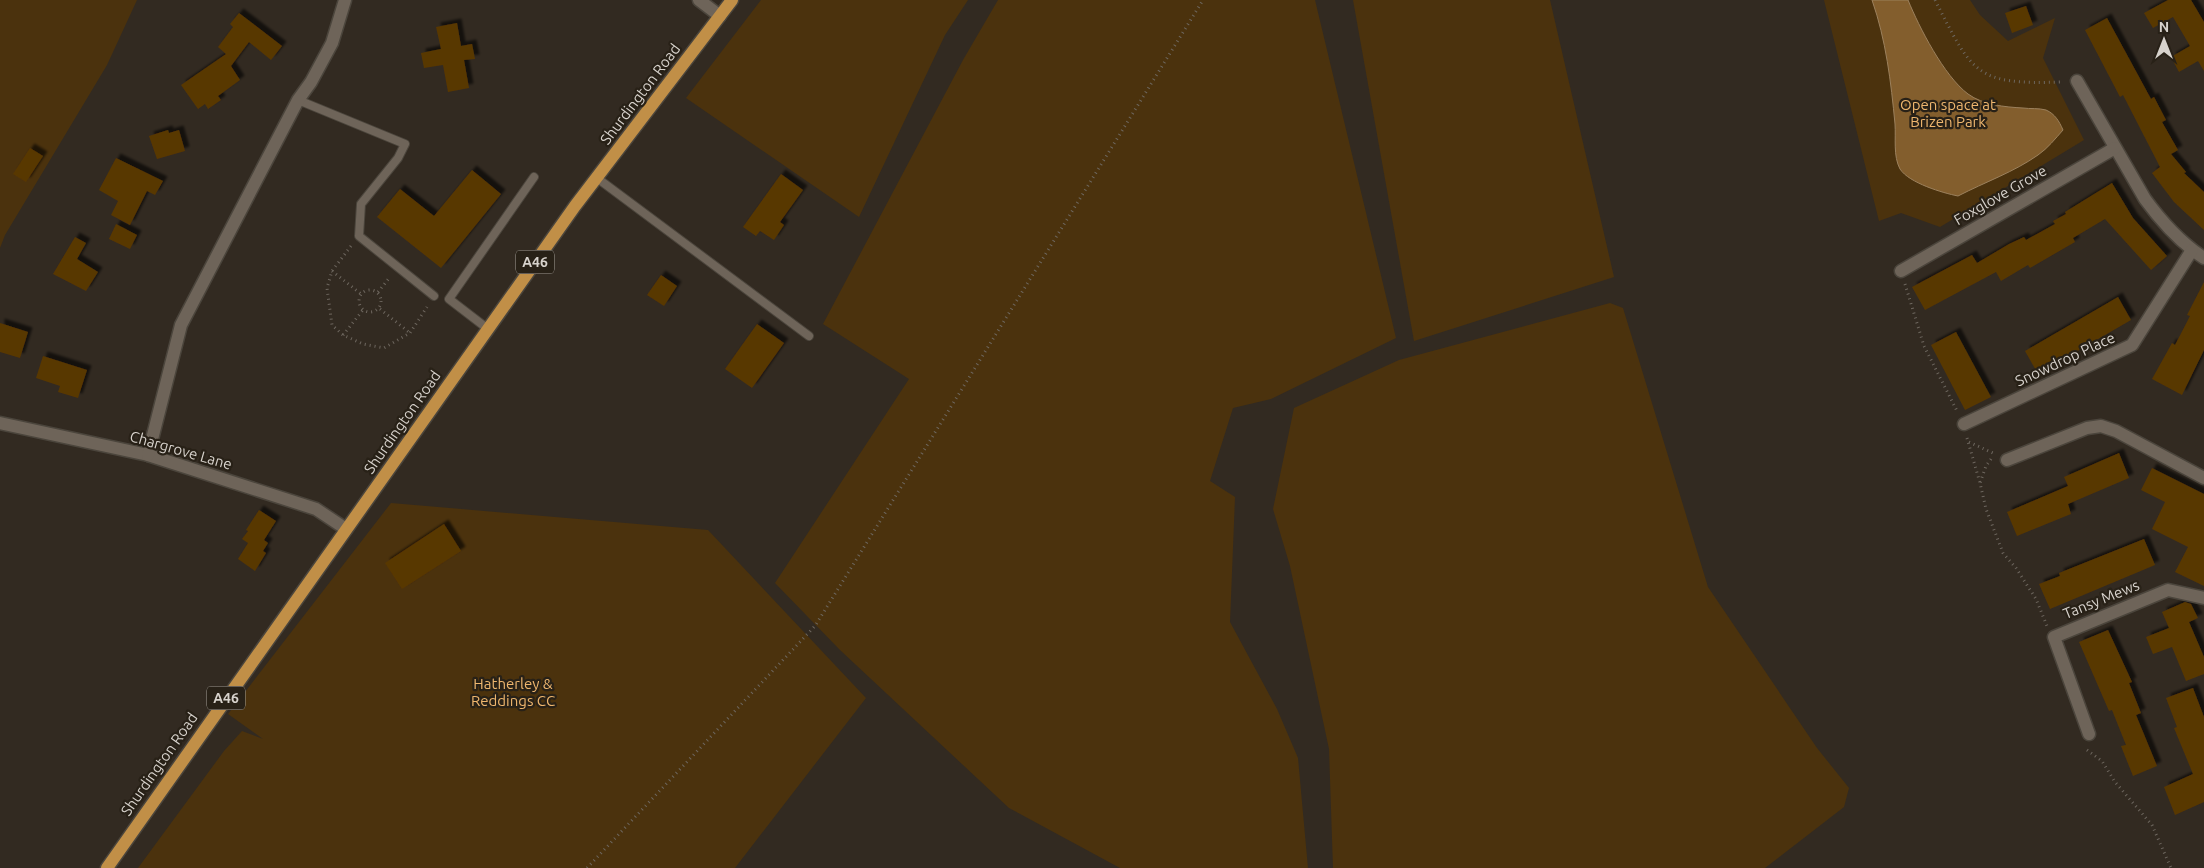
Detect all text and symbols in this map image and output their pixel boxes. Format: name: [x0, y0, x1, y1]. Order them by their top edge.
north arrow: [2139, 15, 2189, 65]
text: N: [2159, 19, 2169, 35]
street label: Shurdington Road: [597, 40, 683, 148]
park label: Open space at Brizen Park: [1900, 96, 1996, 130]
street label: Foxglove Grove: [1951, 162, 2049, 228]
road number: A46: [516, 250, 554, 274]
street label: Snowdrop Place: [2012, 328, 2118, 390]
street label: Shurdington Road: [360, 367, 444, 477]
street label: Chargrove Lane: [128, 427, 234, 473]
street label: Tansy Mews: [2060, 576, 2142, 622]
park label: Hatherley & Reddings CC: [471, 675, 555, 709]
road number: A46: [207, 686, 245, 710]
street label: Shurdington Road: [117, 709, 201, 819]

